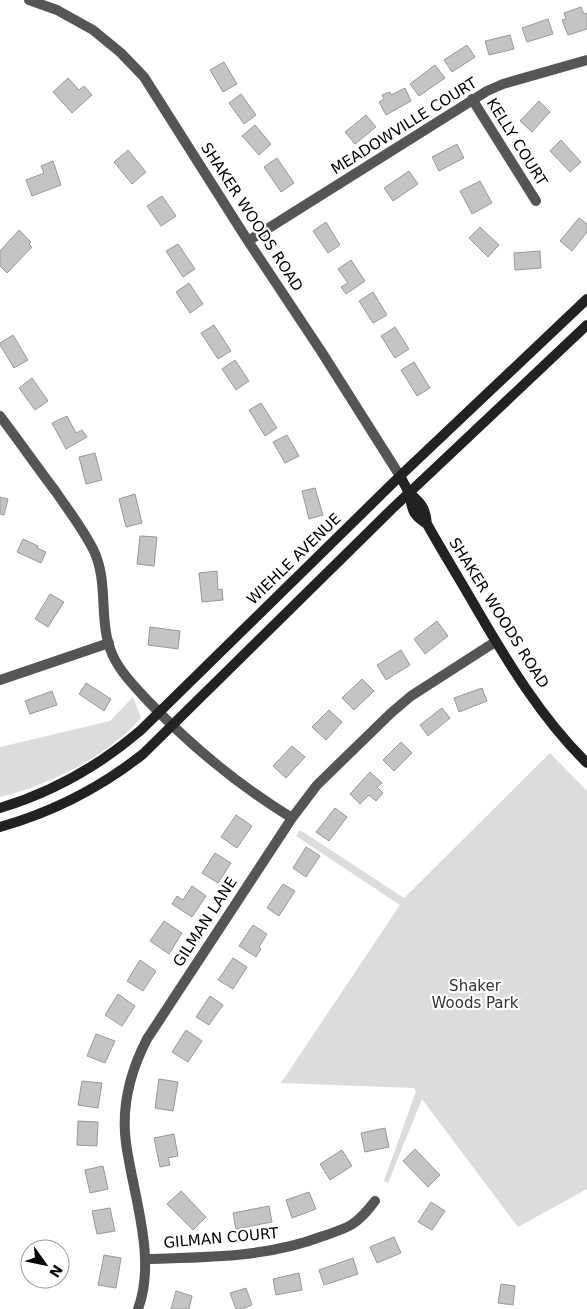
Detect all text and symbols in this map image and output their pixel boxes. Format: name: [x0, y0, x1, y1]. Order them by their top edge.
street label: MEADOWVILLE COURT: [328, 73, 481, 178]
street label: KELLY COURT: [483, 95, 551, 190]
street label: SHAKER WOODS ROAD: [197, 139, 307, 295]
street label: WIEHLE AVENUE: [243, 510, 345, 608]
street label: SHAKER WOODS ROAD: [445, 535, 553, 691]
street label: GILMAN LANE: [169, 874, 241, 970]
park label: Shaker Woods Park: [432, 977, 519, 1012]
street label: GILMAN COURT: [163, 1224, 280, 1252]
north arrow: [20, 1239, 70, 1289]
text: N: [46, 1262, 66, 1280]

